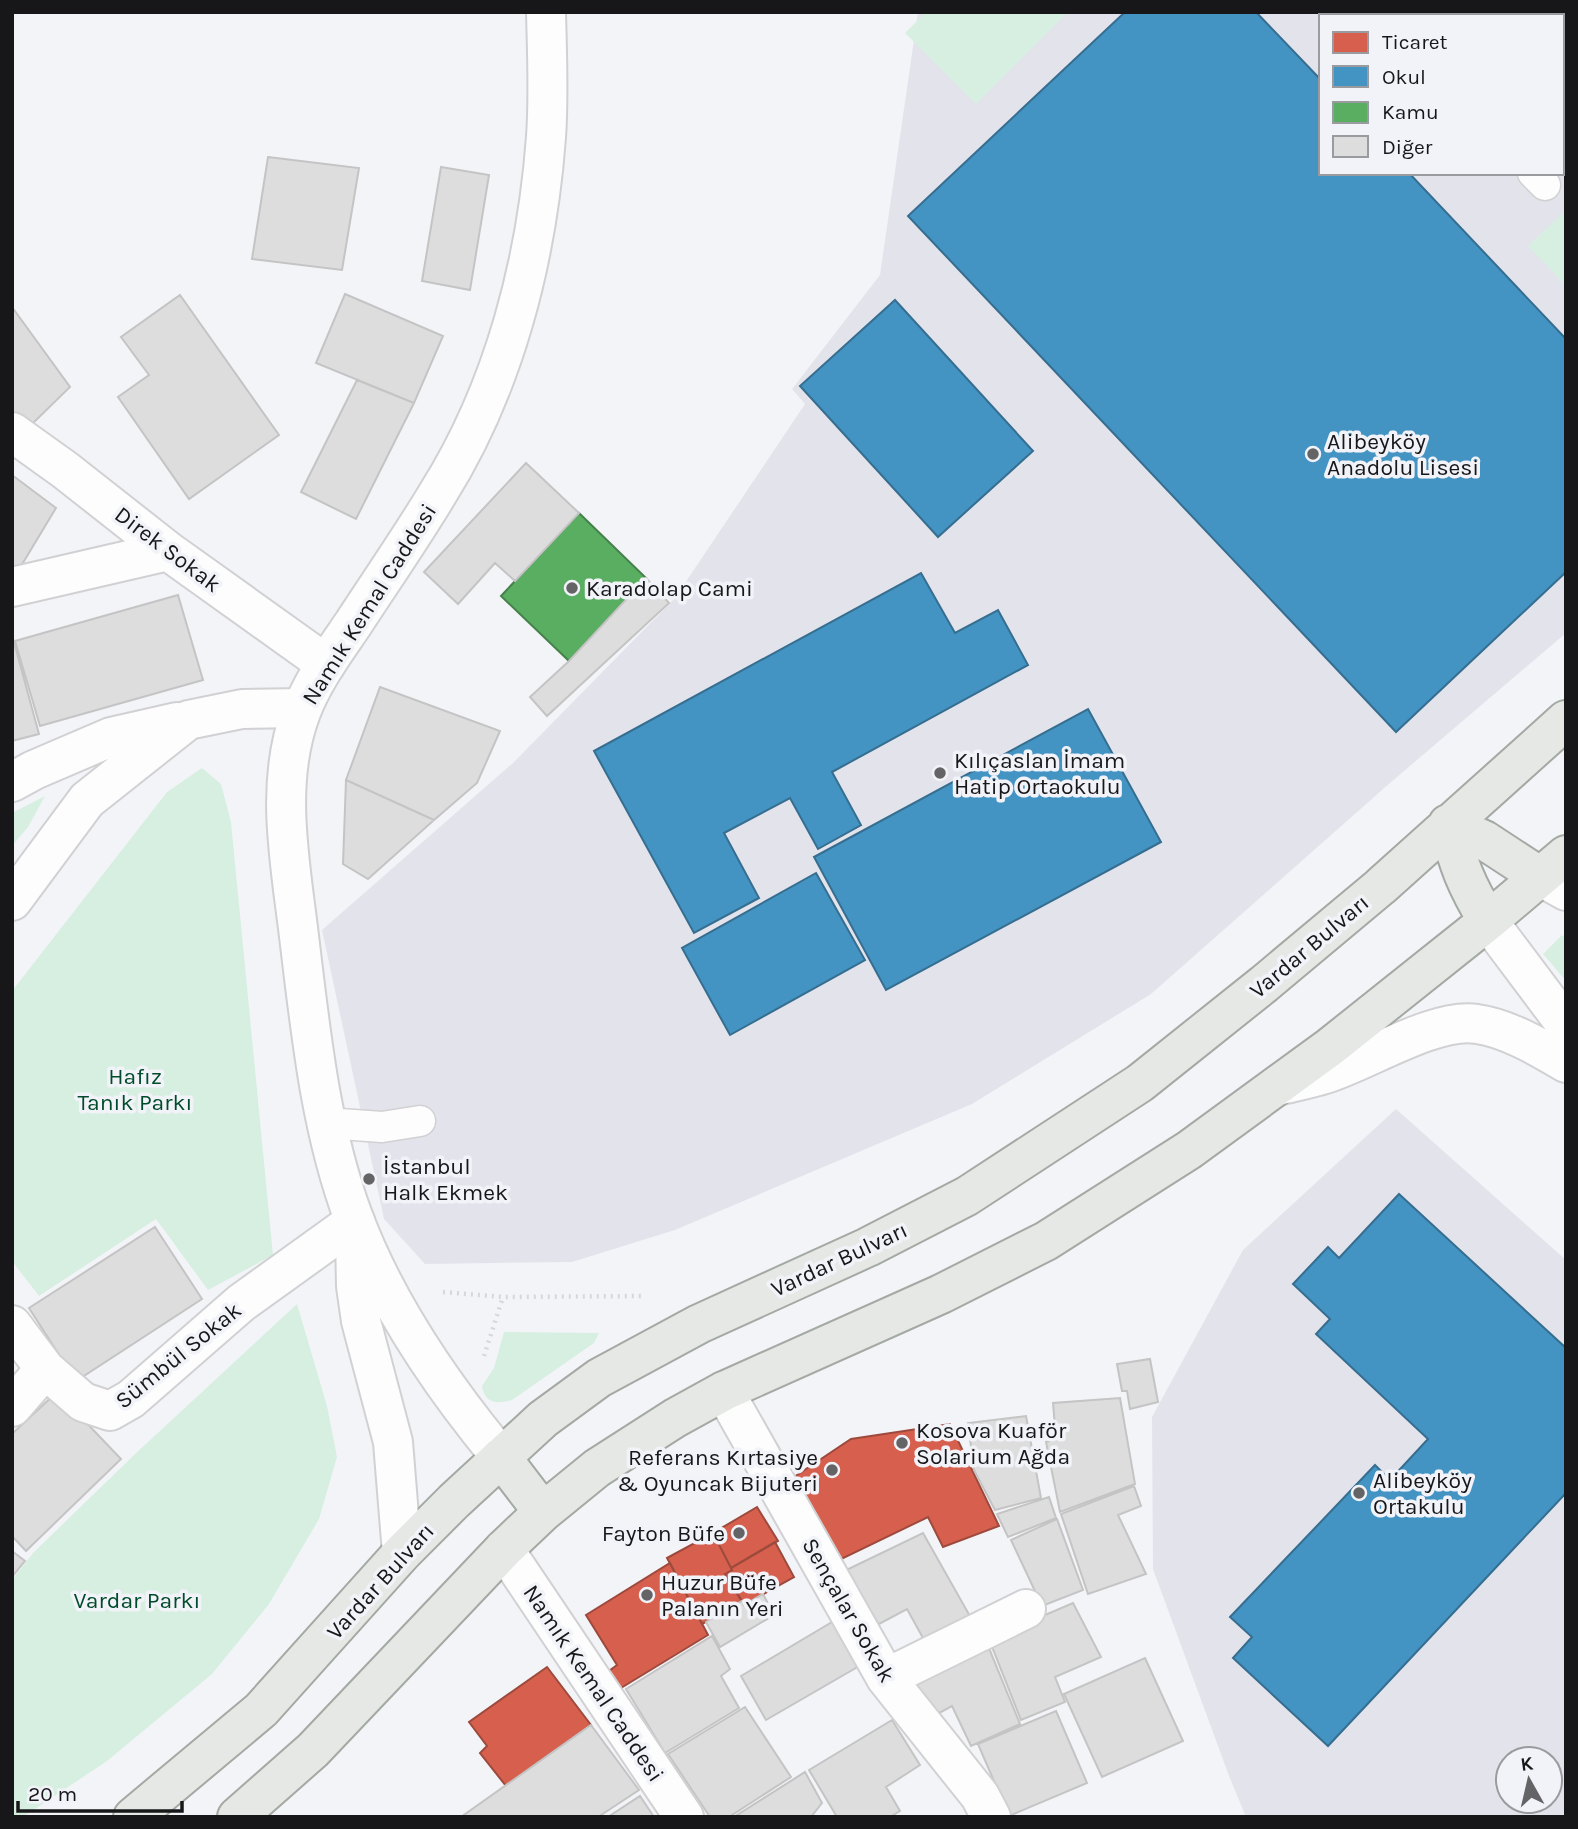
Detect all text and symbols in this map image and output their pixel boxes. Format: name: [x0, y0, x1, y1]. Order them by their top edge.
legend: [1319, 14, 1564, 175]
text: Ticaret: [1382, 30, 1448, 54]
text: Okul: [1382, 65, 1426, 89]
text: Kamu: [1382, 100, 1439, 124]
text: Diğer: [1382, 135, 1433, 159]
place label: Alibeyköy Anadolu Lisesi: [1327, 428, 1479, 481]
marker: Alibeyköy Anadolu Lisesi: [1305, 446, 1321, 462]
street label: Namık Kemal Caddesi: [297, 499, 442, 710]
street label: Direk Sokak: [109, 501, 226, 598]
place label: Karadolap Cami: [586, 575, 753, 602]
marker: Karadolap Cami: [564, 580, 580, 596]
place label: Kılıçaslan İmam Hatip Ortaokulu: [954, 747, 1125, 800]
marker: Kılıçaslan İmam Hatip Ortaokulu: [932, 765, 948, 781]
street label: Vardar Bulvarı: [1244, 889, 1374, 1004]
park label: Hafız Tanık Parkı: [78, 1063, 192, 1116]
place label: İstanbul Halk Ekmek: [383, 1153, 508, 1206]
marker: İstanbul Halk Ekmek: [361, 1171, 377, 1187]
street label: Vardar Bulvarı: [767, 1216, 912, 1303]
street label: Sümbül Sokak: [110, 1296, 247, 1414]
place label: Kosova Kuaför Solarium Ağda: [916, 1417, 1070, 1470]
marker: Kosova Kuaför Solarium Ağda: [894, 1435, 910, 1451]
place label: Referans Kırtasiye & Oyuncak Bijuteri: [617, 1444, 818, 1497]
marker: Referans Kırtasiye & Oyuncak Bijuteri: [824, 1462, 840, 1478]
place label: Alibeyköy Ortakulu: [1373, 1467, 1472, 1520]
marker: Alibeyköy Ortakulu: [1351, 1485, 1367, 1501]
street label: Vardar Bulvarı: [321, 1518, 440, 1645]
place label: Fayton Büfe: [602, 1520, 725, 1547]
marker: Fayton Büfe: [731, 1525, 747, 1541]
street label: Sençalar Sokak: [796, 1533, 901, 1687]
place label: Huzur Büfe Palanın Yeri: [661, 1569, 784, 1622]
street label: Namık Kemal Caddesi: [518, 1580, 670, 1787]
park label: Vardar Parkı: [74, 1587, 200, 1614]
marker: Huzur Büfe Palanın Yeri: [639, 1587, 655, 1603]
north arrow: [1494, 1745, 1564, 1815]
text: K: [1519, 1752, 1535, 1776]
scale bar: [18, 1770, 182, 1814]
text: 20 m: [28, 1782, 77, 1806]

